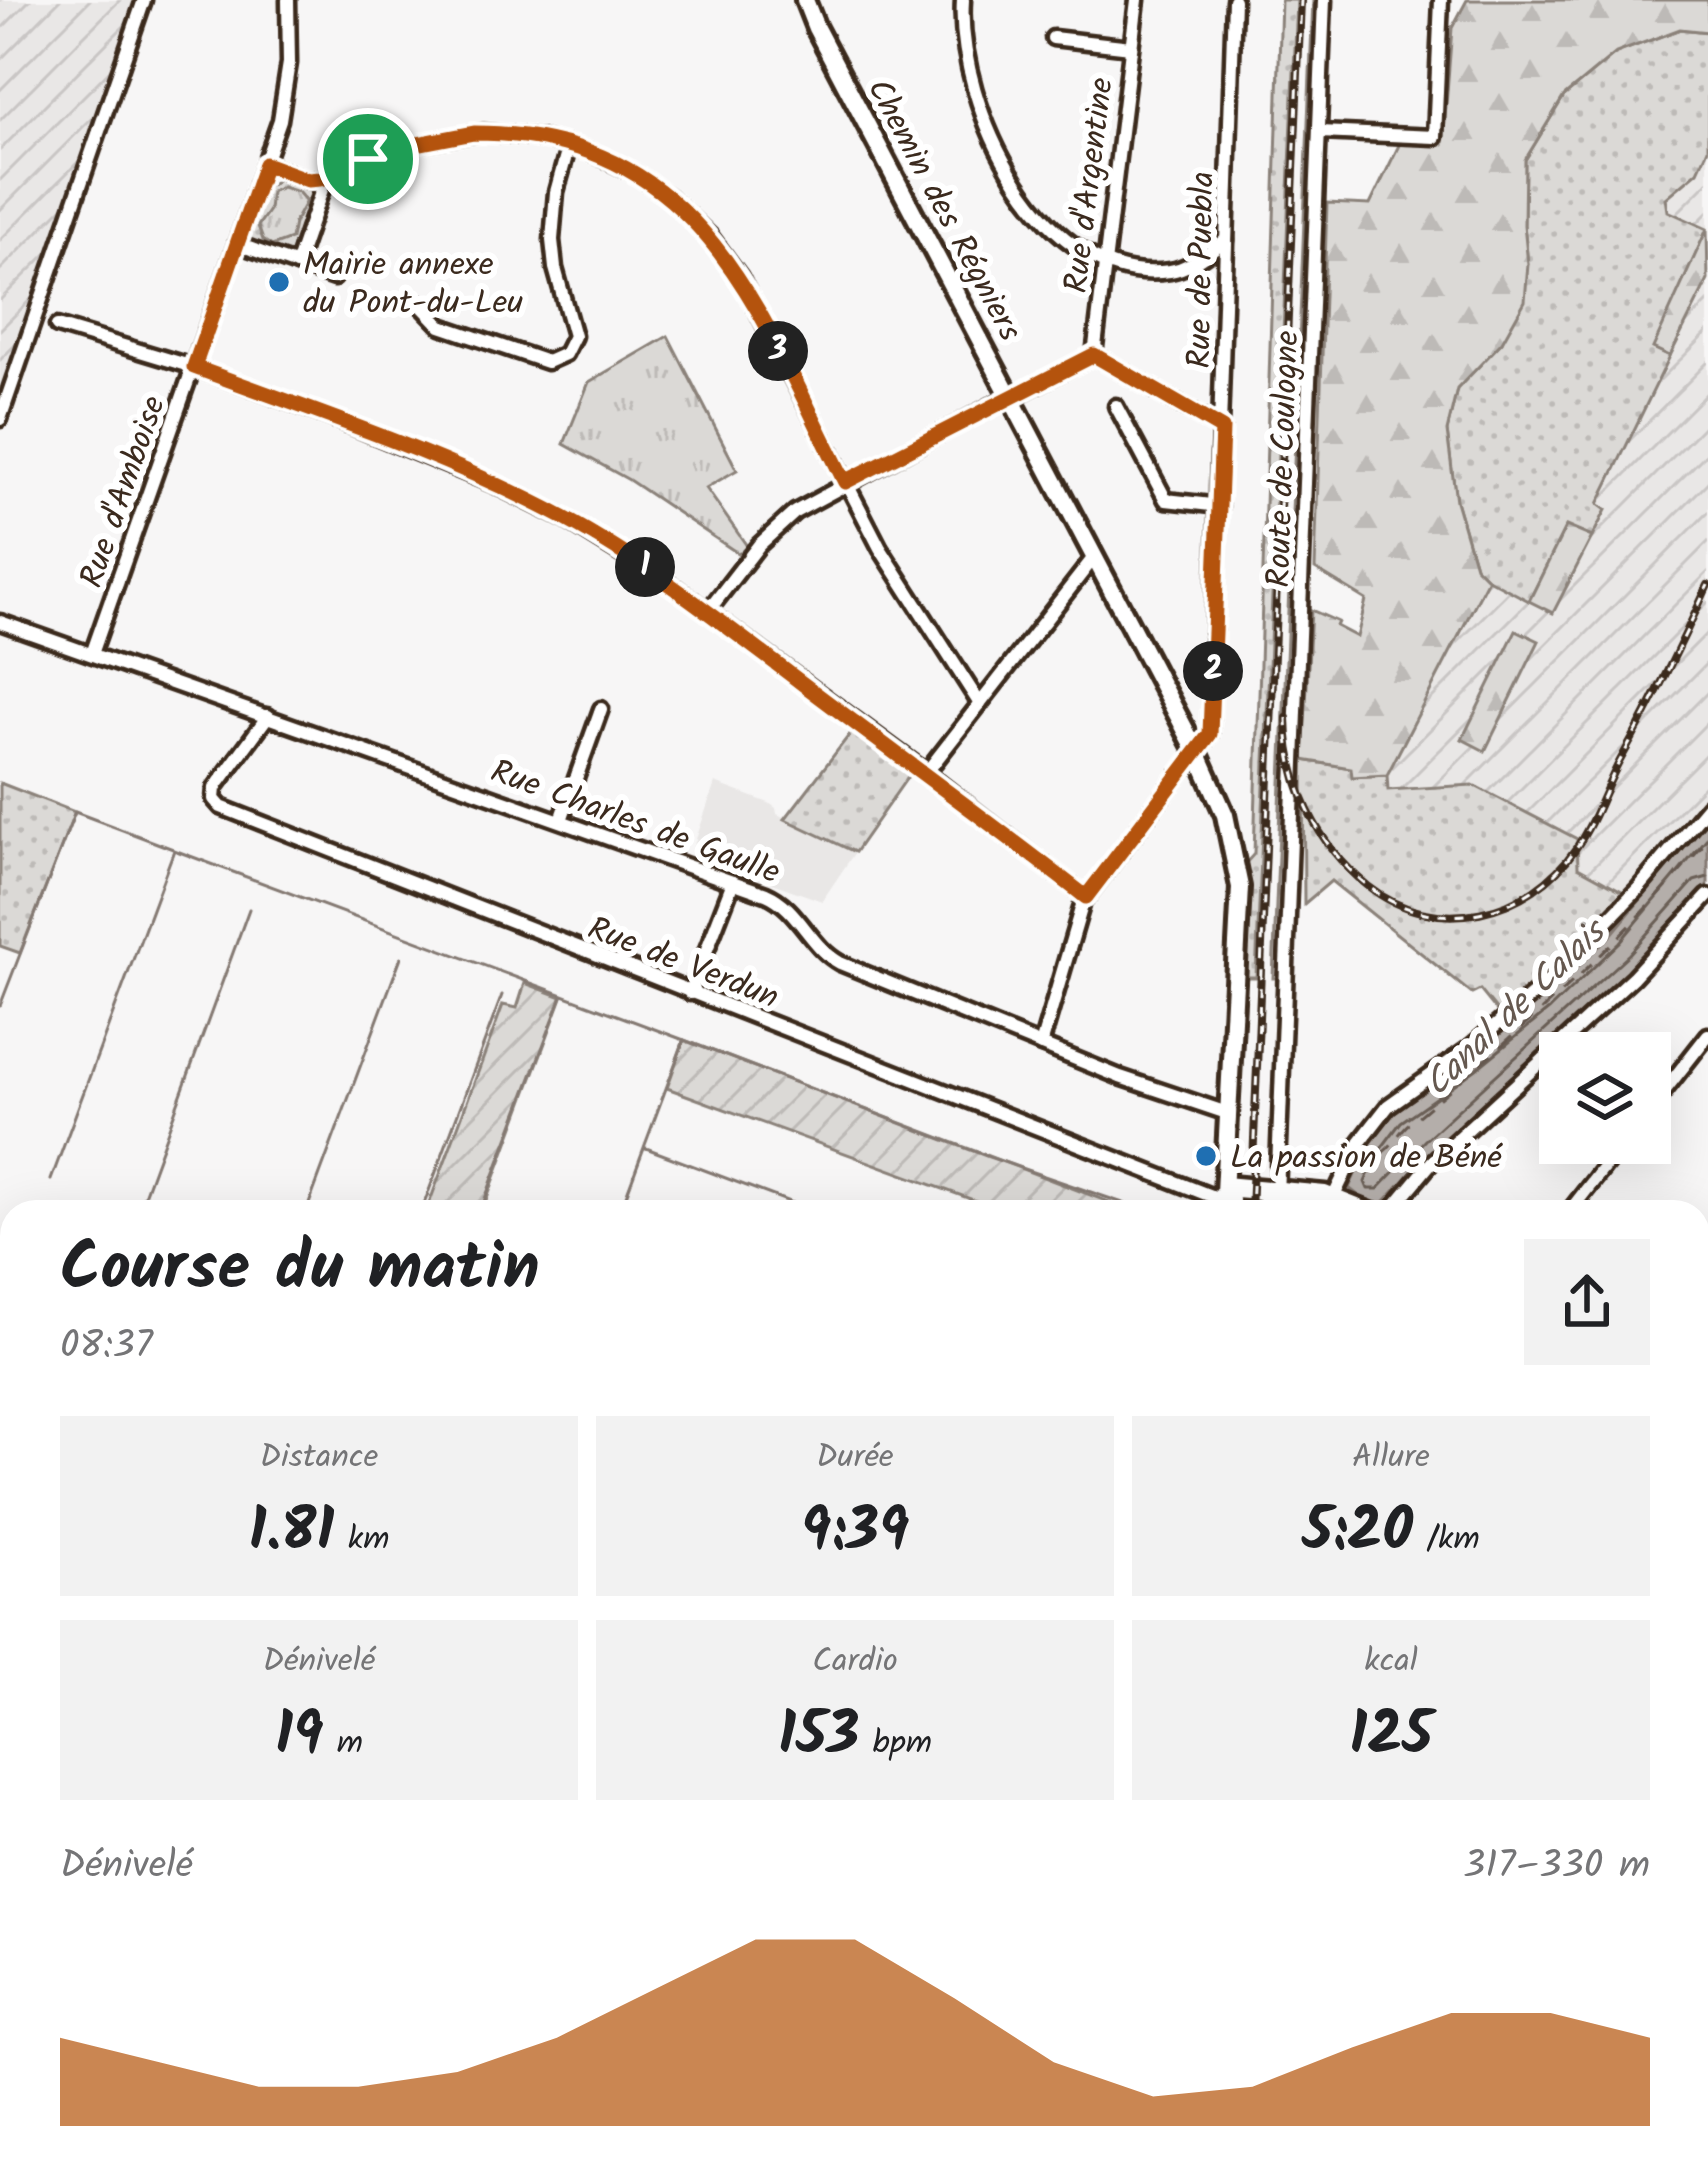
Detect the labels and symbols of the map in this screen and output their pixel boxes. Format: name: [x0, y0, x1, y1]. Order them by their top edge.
street label: Chemin des Régniers: [851, 70, 1035, 351]
street label: Rue d'Argentine: [1051, 75, 1130, 296]
pin: [317, 108, 419, 210]
street label: Rue de Puebla: [1174, 171, 1231, 369]
place label: Mairie annexe du Pont-du-Leu: [303, 240, 523, 331]
marker: Mairie annexe du Pont-du-Leu: [266, 269, 292, 295]
pin: 3: [748, 321, 808, 381]
street label: Route de Coulogne: [1254, 330, 1315, 589]
street label: Rue d'Amboise: [67, 389, 182, 595]
pin: 1: [615, 537, 675, 597]
pin: 2: [1183, 641, 1243, 701]
street label: Rue Charles de Gaulle: [483, 746, 787, 900]
street label: Rue de Verdun: [579, 904, 786, 1025]
water label: Canal de Calais: [1411, 905, 1622, 1111]
place label: La passion de Béné: [1230, 1133, 1503, 1186]
marker: La passion de Béné: [1193, 1143, 1219, 1169]

